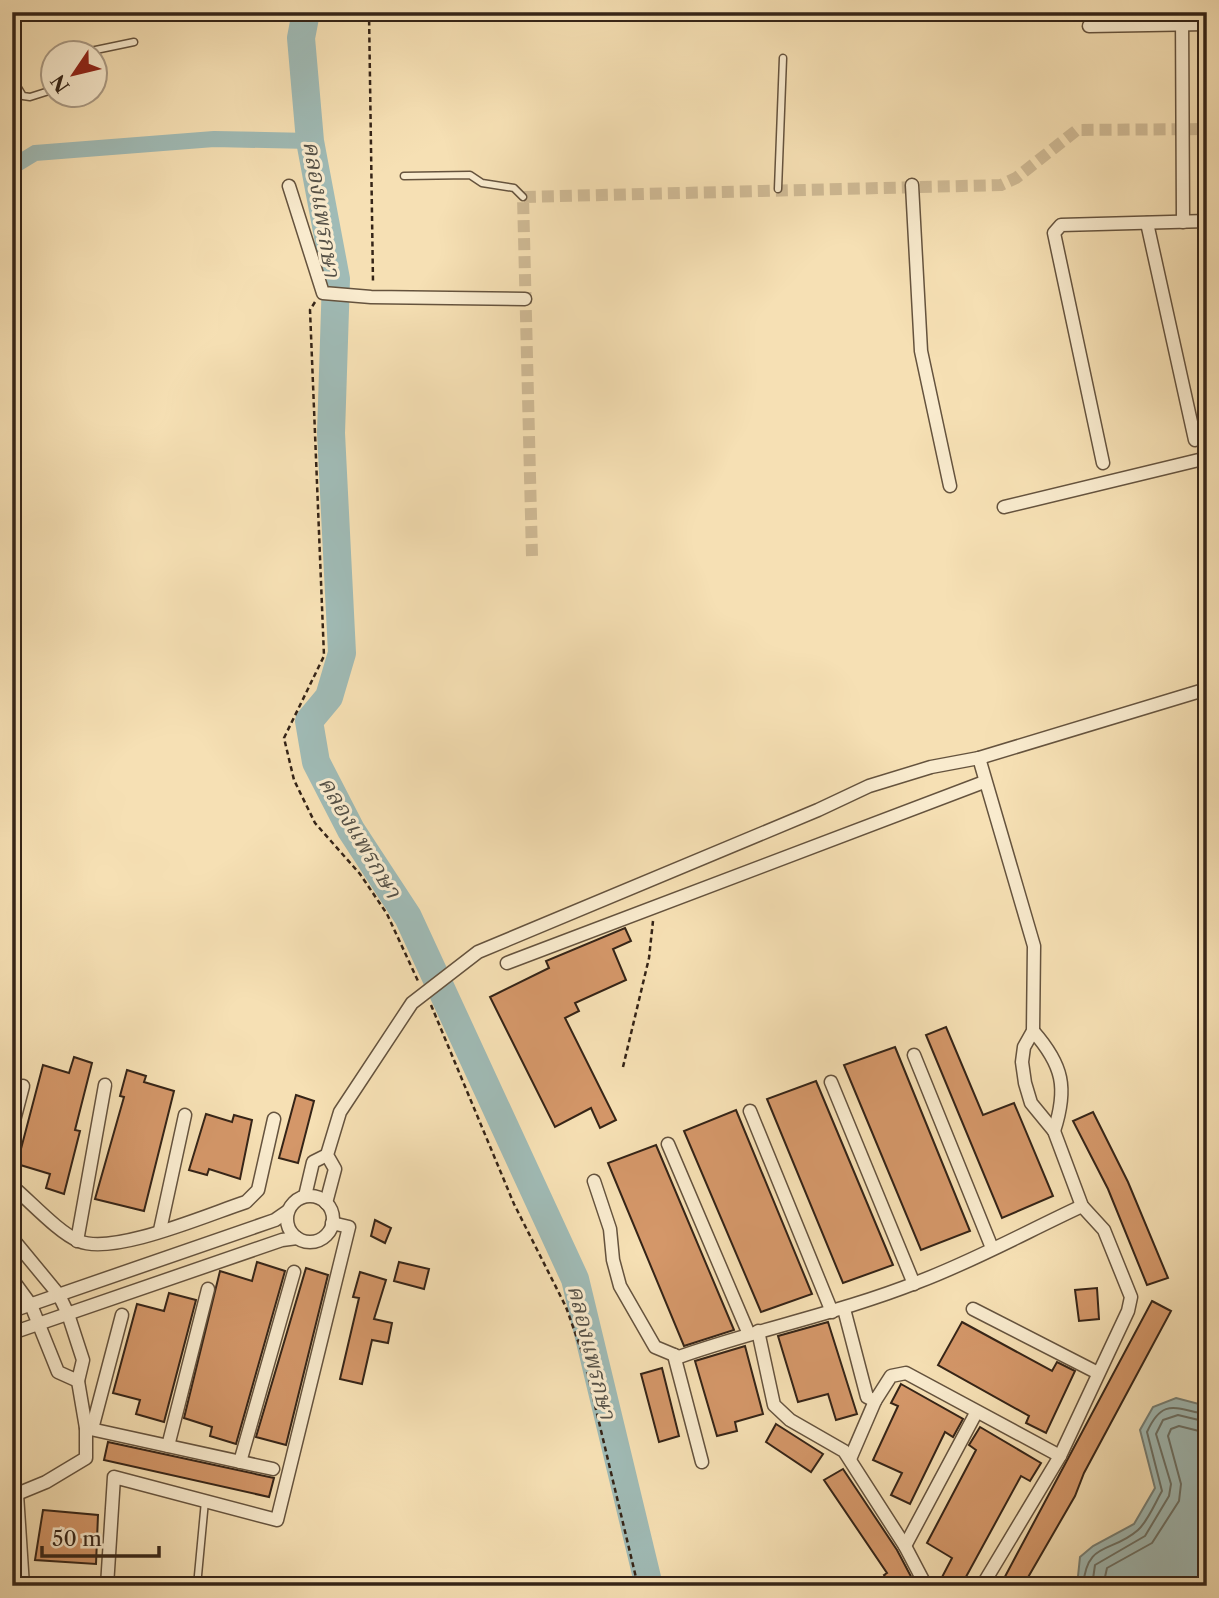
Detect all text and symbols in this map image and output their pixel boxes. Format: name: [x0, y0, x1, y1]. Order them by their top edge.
north arrow: [38, 38, 108, 108]
text: N: [46, 70, 75, 97]
water label: คลองแพรกษา: [297, 139, 347, 280]
water label: คลองแพรกษา: [313, 771, 408, 904]
water label: คลองแพรกษา: [562, 1282, 622, 1423]
scale bar: [42, 1514, 159, 1558]
text: 50 m: [52, 1526, 102, 1551]

